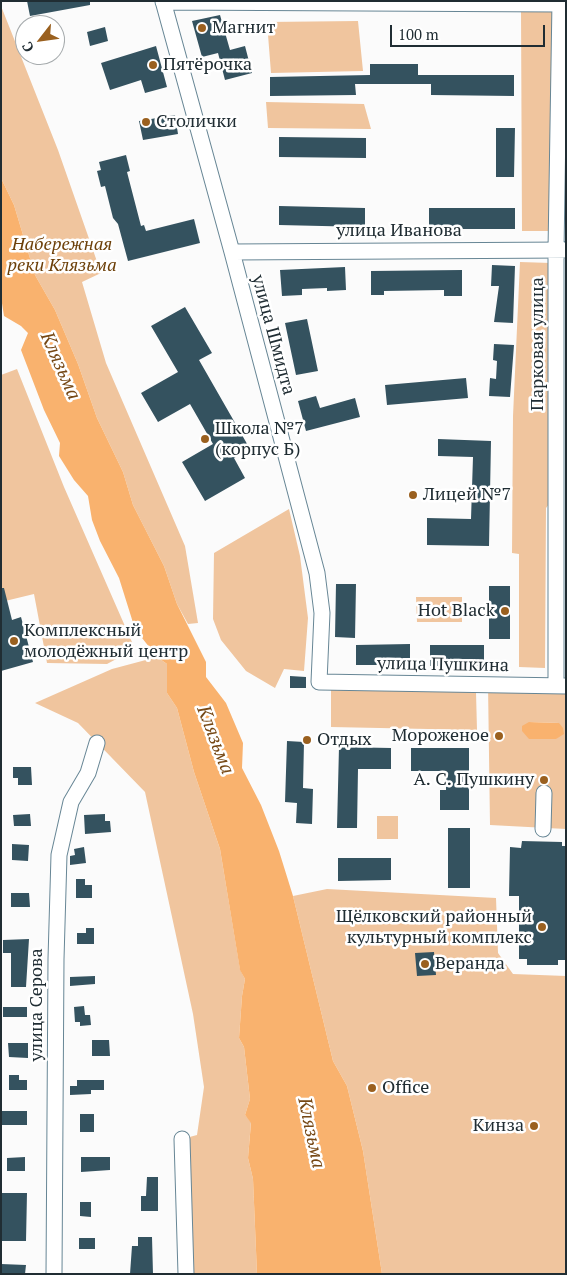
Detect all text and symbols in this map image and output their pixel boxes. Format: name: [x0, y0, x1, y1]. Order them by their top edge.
north arrow: [15, 15, 65, 65]
scale bar: [392, 15, 547, 47]
place label: Магнит: [212, 17, 275, 39]
marker: Магнит: [196, 22, 208, 34]
text: 100 m: [398, 24, 439, 44]
text: С: [17, 39, 38, 56]
place label: Пятёрочка: [163, 54, 252, 76]
marker: Пятёрочка: [147, 59, 159, 71]
place label: Столички: [156, 111, 237, 133]
marker: Столички: [140, 116, 152, 128]
street label: улица Иванова: [336, 220, 462, 242]
park label: Набережная реки Клязьма: [7, 234, 117, 276]
street label: улица Шмидта: [247, 273, 299, 397]
street label: Парковая улица: [527, 277, 549, 411]
water label: Клязьма: [35, 329, 85, 403]
place label: Школа №7 (корпус Б): [215, 418, 304, 460]
marker: Школа №7 (корпус Б): [199, 433, 211, 445]
place label: Лицей №7: [423, 484, 511, 506]
marker: Лицей №7: [407, 489, 419, 501]
place label: Hot Black: [418, 600, 495, 622]
marker: Hot Black: [499, 605, 511, 617]
place label: Комплексный молодёжный центр: [24, 620, 188, 662]
marker: Комплексный молодёжный центр: [8, 635, 20, 647]
street label: улица Пушкина: [377, 653, 509, 677]
water label: Клязьма: [191, 702, 239, 778]
place label: Мороженое: [392, 725, 489, 747]
place label: Отдых: [317, 729, 372, 751]
marker: Мороженое: [493, 730, 505, 742]
marker: Отдых: [301, 734, 313, 746]
place label: А. С. Пушкину: [413, 769, 534, 791]
marker: А. С. Пушкину: [538, 774, 550, 786]
place label: Щёлковский районный культурный комплекс: [336, 906, 532, 949]
marker: Щёлковский районный культурный комплекс: [536, 921, 548, 933]
street label: улица Серова: [26, 949, 48, 1061]
place label: Веранда: [435, 953, 505, 975]
marker: Веранда: [419, 958, 431, 970]
place label: Office: [382, 1077, 429, 1099]
marker: Office: [366, 1082, 378, 1094]
water label: Клязьма: [292, 1096, 330, 1170]
place label: Кинза: [473, 1115, 524, 1137]
marker: Кинза: [528, 1120, 540, 1132]

